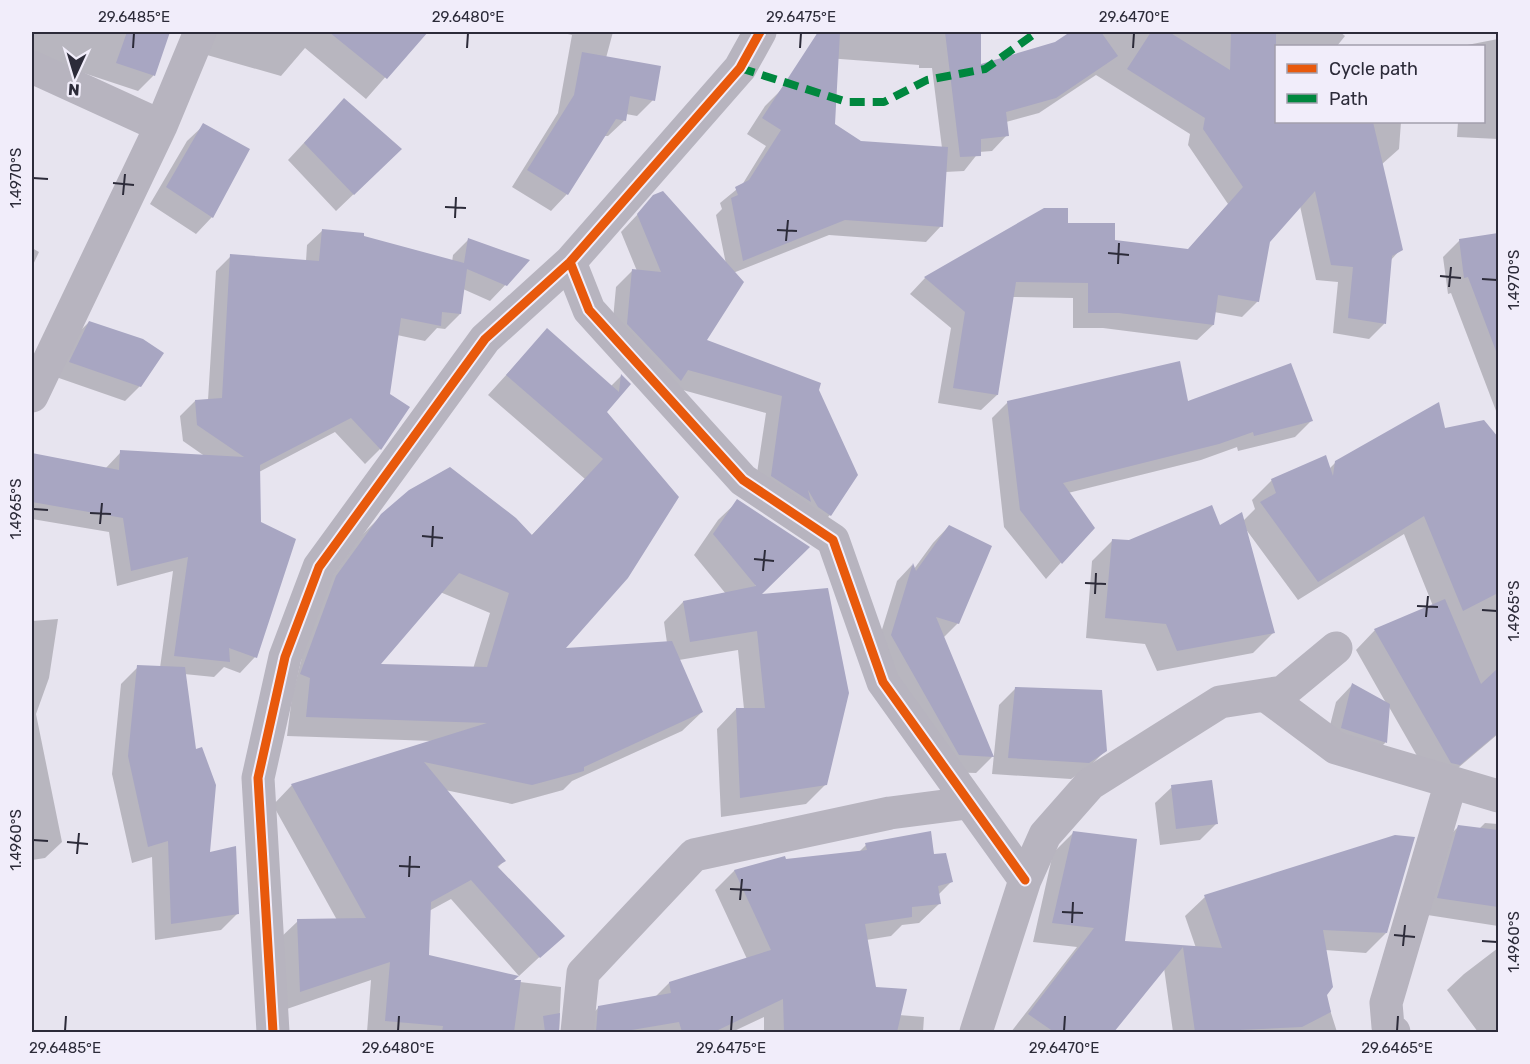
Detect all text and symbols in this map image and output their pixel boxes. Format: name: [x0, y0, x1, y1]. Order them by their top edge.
text: 29.6485°E: [98, 8, 170, 26]
text: 29.6480°E: [432, 8, 504, 26]
text: 29.6475°E: [766, 8, 836, 26]
text: 29.6470°E: [1099, 8, 1169, 26]
north arrow: [45, 45, 105, 105]
legend: [1275, 45, 1485, 123]
text: Cycle path: [1329, 58, 1418, 80]
text: N: [68, 80, 80, 99]
text: Path: [1329, 88, 1368, 110]
text: 1.4970°S: [7, 148, 25, 208]
text: 1.4970°S: [1505, 250, 1523, 310]
text: 1.4965°S: [7, 478, 25, 540]
text: 1.4965°S: [1505, 580, 1523, 642]
text: 1.4960°S: [7, 809, 25, 871]
text: 1.4960°S: [1505, 911, 1523, 973]
text: 29.6485°E: [29, 1039, 101, 1057]
text: 29.6480°E: [362, 1039, 434, 1057]
text: 29.6475°E: [696, 1039, 766, 1057]
text: 29.6470°E: [1029, 1039, 1099, 1057]
text: 29.6465°E: [1361, 1039, 1433, 1057]

